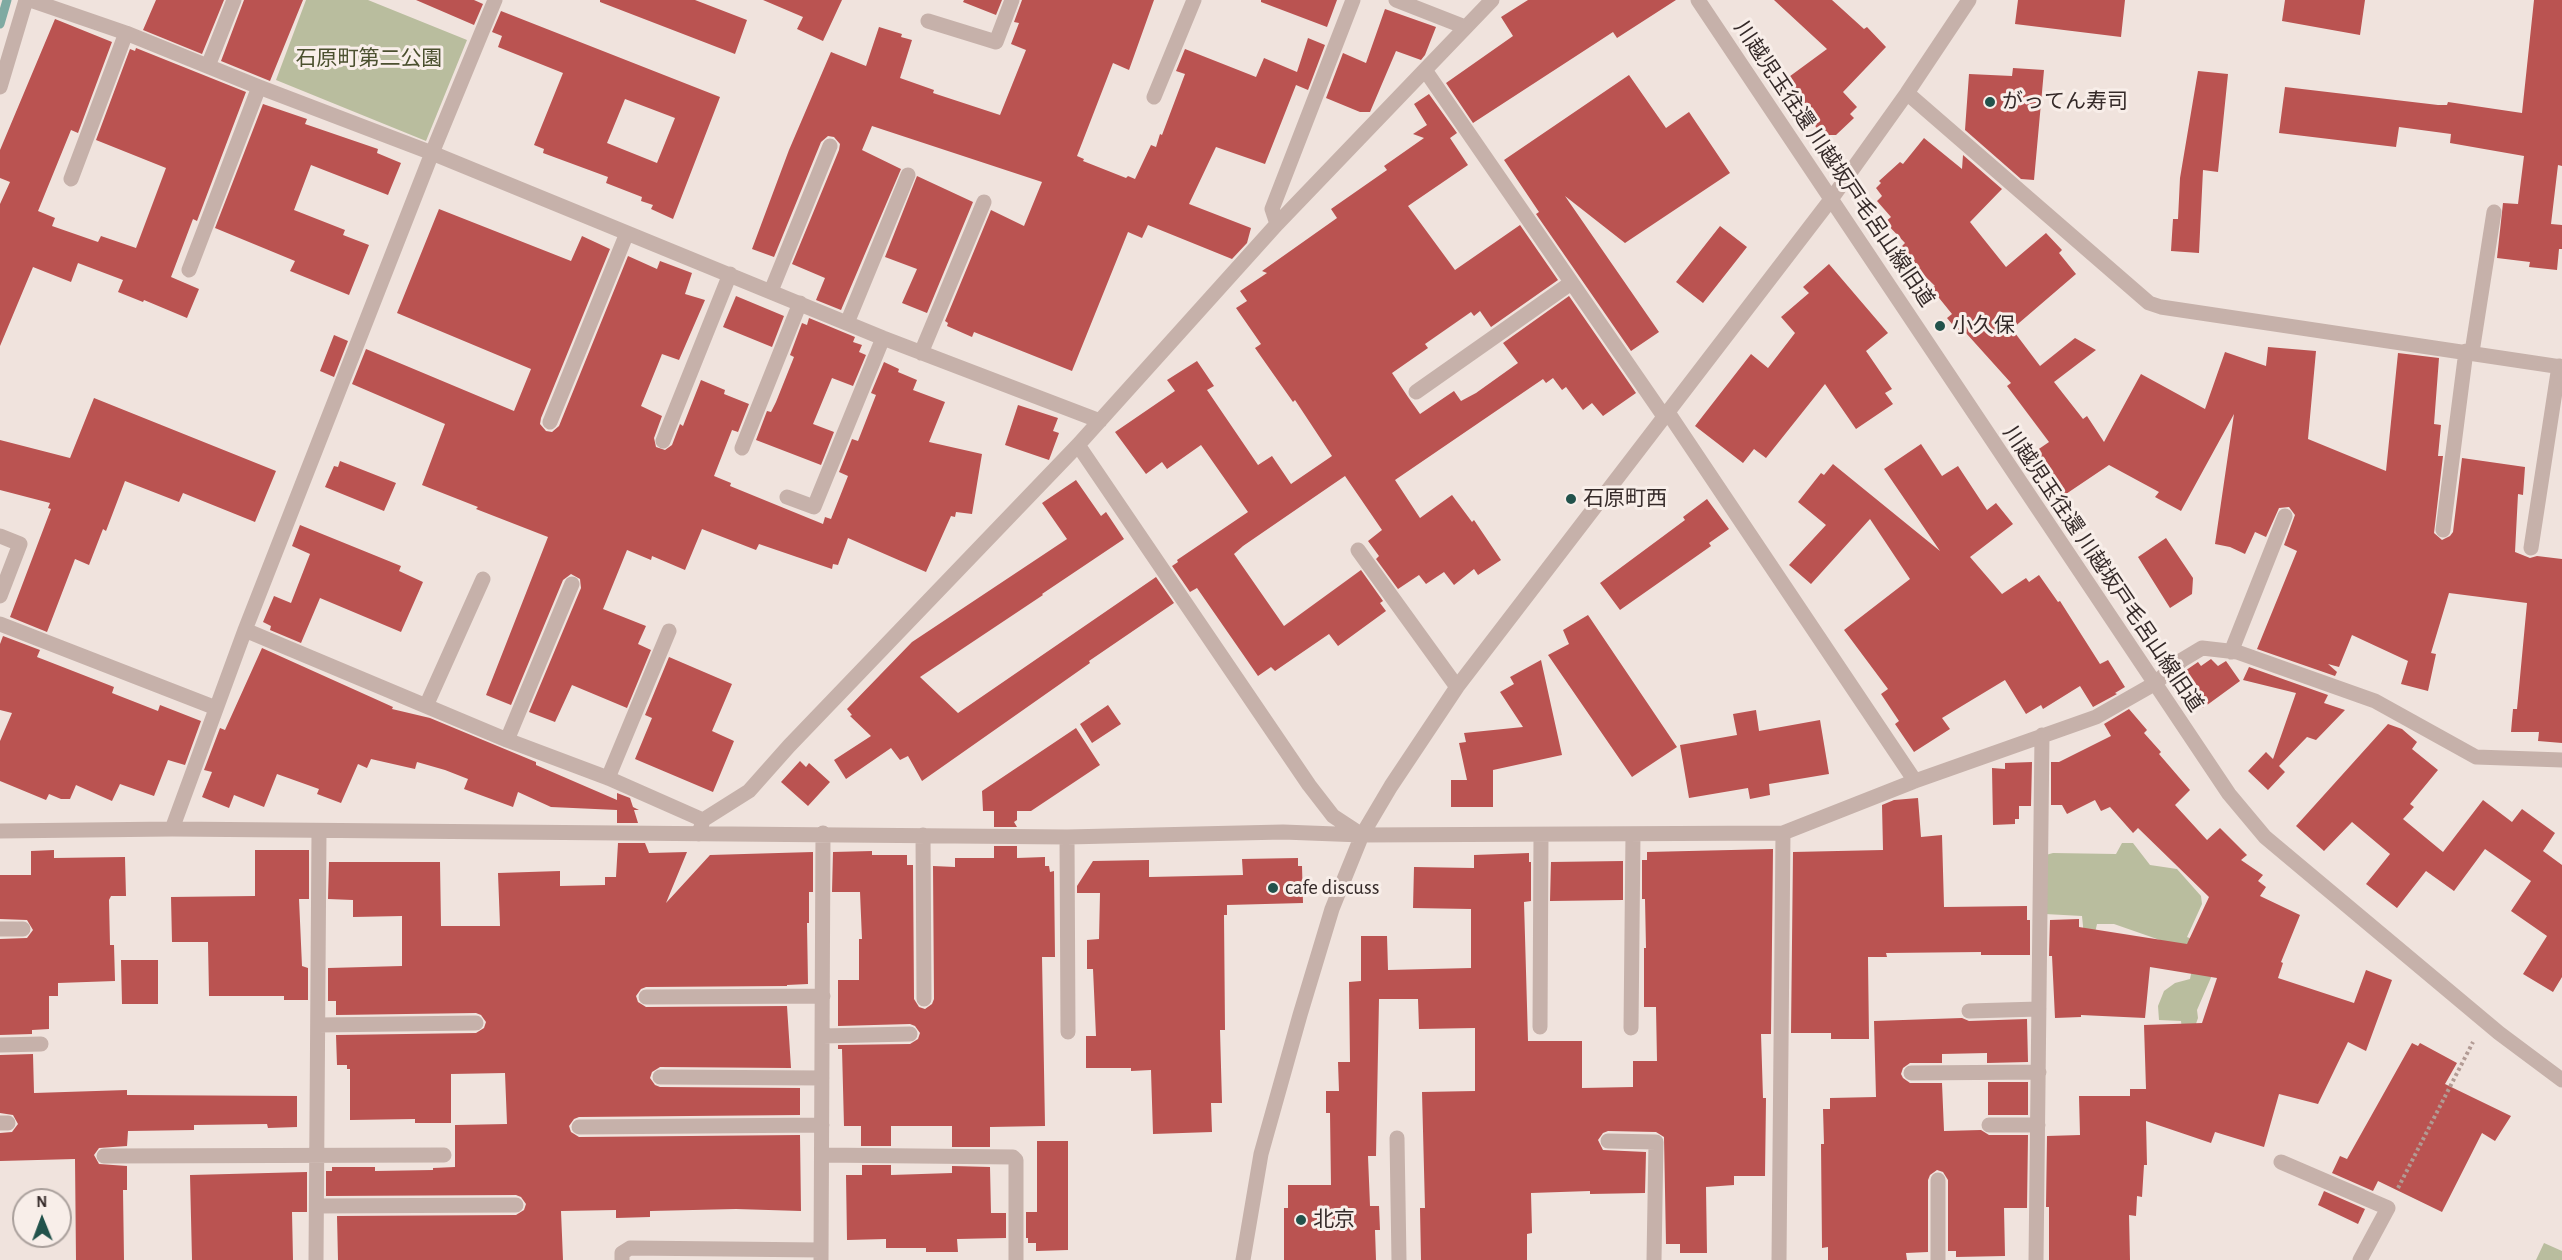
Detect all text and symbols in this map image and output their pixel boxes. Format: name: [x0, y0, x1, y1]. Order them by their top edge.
street label: 川越児玉往還 川越坂戸毛呂山線旧道: [1729, 16, 1939, 312]
park label: 石原町第二公園: [296, 46, 442, 72]
place label: がってん寿司: [2002, 89, 2128, 115]
marker: がってん寿司: [1983, 95, 1997, 109]
place label: 小久保: [1952, 313, 2015, 339]
marker: 小久保: [1933, 319, 1947, 333]
street label: 川越児玉往還 川越坂戸毛呂山線旧道: [1998, 421, 2208, 717]
place label: 石原町西: [1583, 486, 1667, 512]
marker: 石原町西: [1564, 492, 1578, 506]
place label: cafe discuss: [1285, 875, 1380, 901]
marker: cafe discuss: [1266, 881, 1280, 895]
north arrow: [12, 1188, 72, 1248]
text: N: [36, 1194, 47, 1210]
place label: 北京: [1313, 1207, 1355, 1233]
marker: 北京: [1294, 1213, 1308, 1227]

